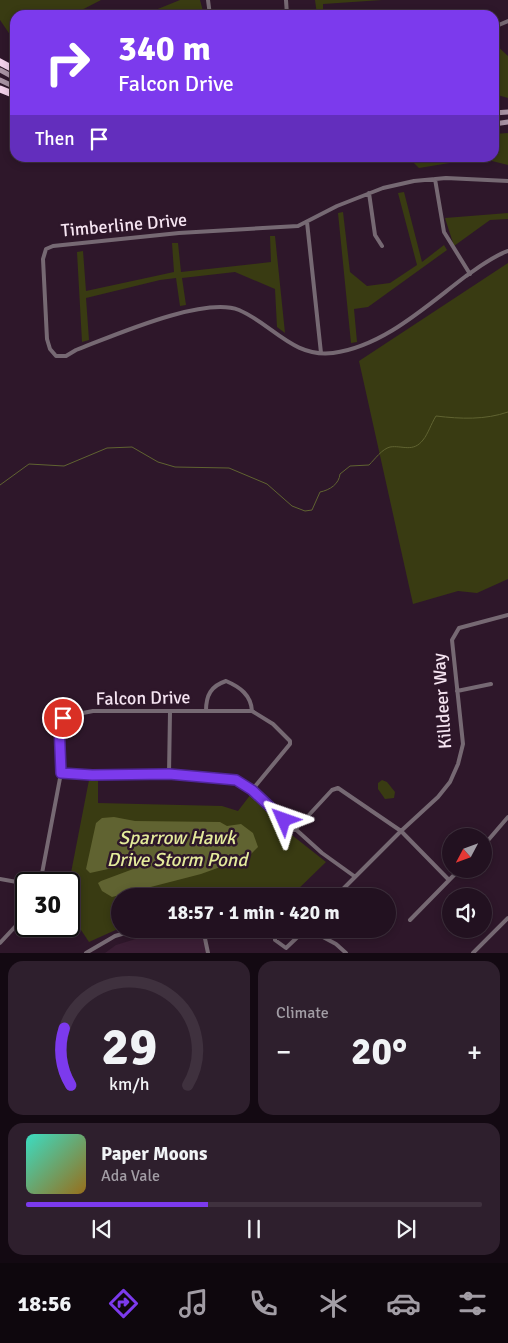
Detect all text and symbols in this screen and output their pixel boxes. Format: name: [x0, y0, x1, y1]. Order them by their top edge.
text: 340 m: [118, 27, 211, 70]
icon: right: [35, 30, 100, 95]
text: Falcon Drive: [118, 70, 234, 97]
icon: arrive: [85, 125, 113, 153]
text: Then: [35, 127, 75, 151]
street label: Timberline Drive: [60, 209, 188, 241]
street label: Killdeer Way: [428, 652, 456, 750]
street label: Falcon Drive: [95, 686, 191, 710]
pin: [42, 697, 84, 739]
icon: arrive: [49, 704, 77, 732]
position arrow: [257, 793, 309, 845]
water label: Sparrow Hawk Drive Storm Pond: [107, 826, 249, 872]
north arrow: [442, 828, 492, 878]
map controls: [442, 828, 492, 938]
speed limit sign: 30: [15, 872, 80, 937]
button: sound: [442, 888, 492, 938]
text: 18:57 · 1 min · 420 m: [167, 901, 340, 925]
text: Climate: [276, 1003, 329, 1023]
text: 29: [101, 1015, 157, 1079]
text: 20°: [351, 1028, 407, 1075]
text: −: [276, 1035, 291, 1069]
text: +: [467, 1035, 482, 1069]
text: km/h: [109, 1073, 149, 1095]
text: Paper Moons: [101, 1142, 207, 1166]
text: Ada Vale: [101, 1166, 160, 1186]
icon: previous: [88, 1215, 116, 1243]
icon: pause: [240, 1215, 268, 1243]
icon: next: [392, 1215, 420, 1243]
icon: directions: [106, 1286, 141, 1321]
icon: music: [176, 1286, 211, 1321]
icon: phone: [246, 1286, 281, 1321]
icon: climate: [316, 1286, 351, 1321]
icon: car: [386, 1286, 421, 1321]
icon: filters: [455, 1286, 490, 1321]
text: 18:56: [17, 1290, 71, 1317]

